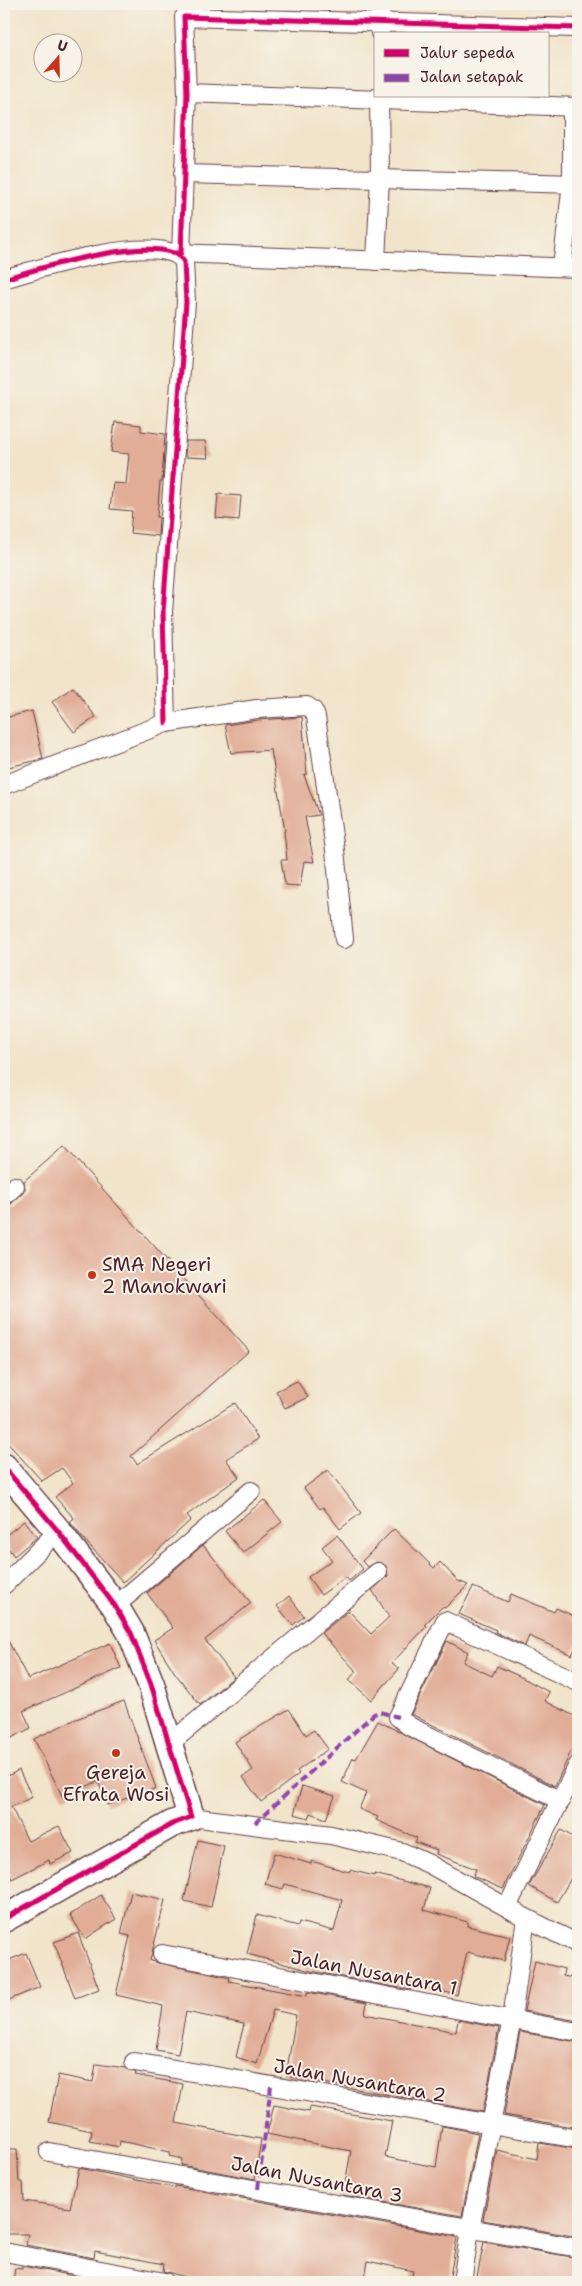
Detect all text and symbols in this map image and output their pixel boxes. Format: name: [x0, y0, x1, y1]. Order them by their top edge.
north arrow: [32, 32, 82, 82]
legend: [374, 32, 550, 98]
text: U: [55, 36, 70, 56]
text: Jalur sepeda: [420, 43, 515, 63]
text: Jalan setapak: [420, 67, 524, 87]
place label: SMA Negeri 2 Manokwari: [102, 1252, 227, 1299]
marker: SMA Negeri 2 Manokwari: [86, 1269, 98, 1281]
marker: Gereja Efrata Wosi: [110, 1747, 122, 1759]
place label: Gereja Efrata Wosi: [63, 1760, 169, 1807]
street label: Jalan Nusantara 1: [288, 1944, 459, 2001]
street label: Jalan Nusantara 2: [272, 2053, 448, 2108]
street label: Jalan Nusantara 3: [229, 2151, 405, 2208]

